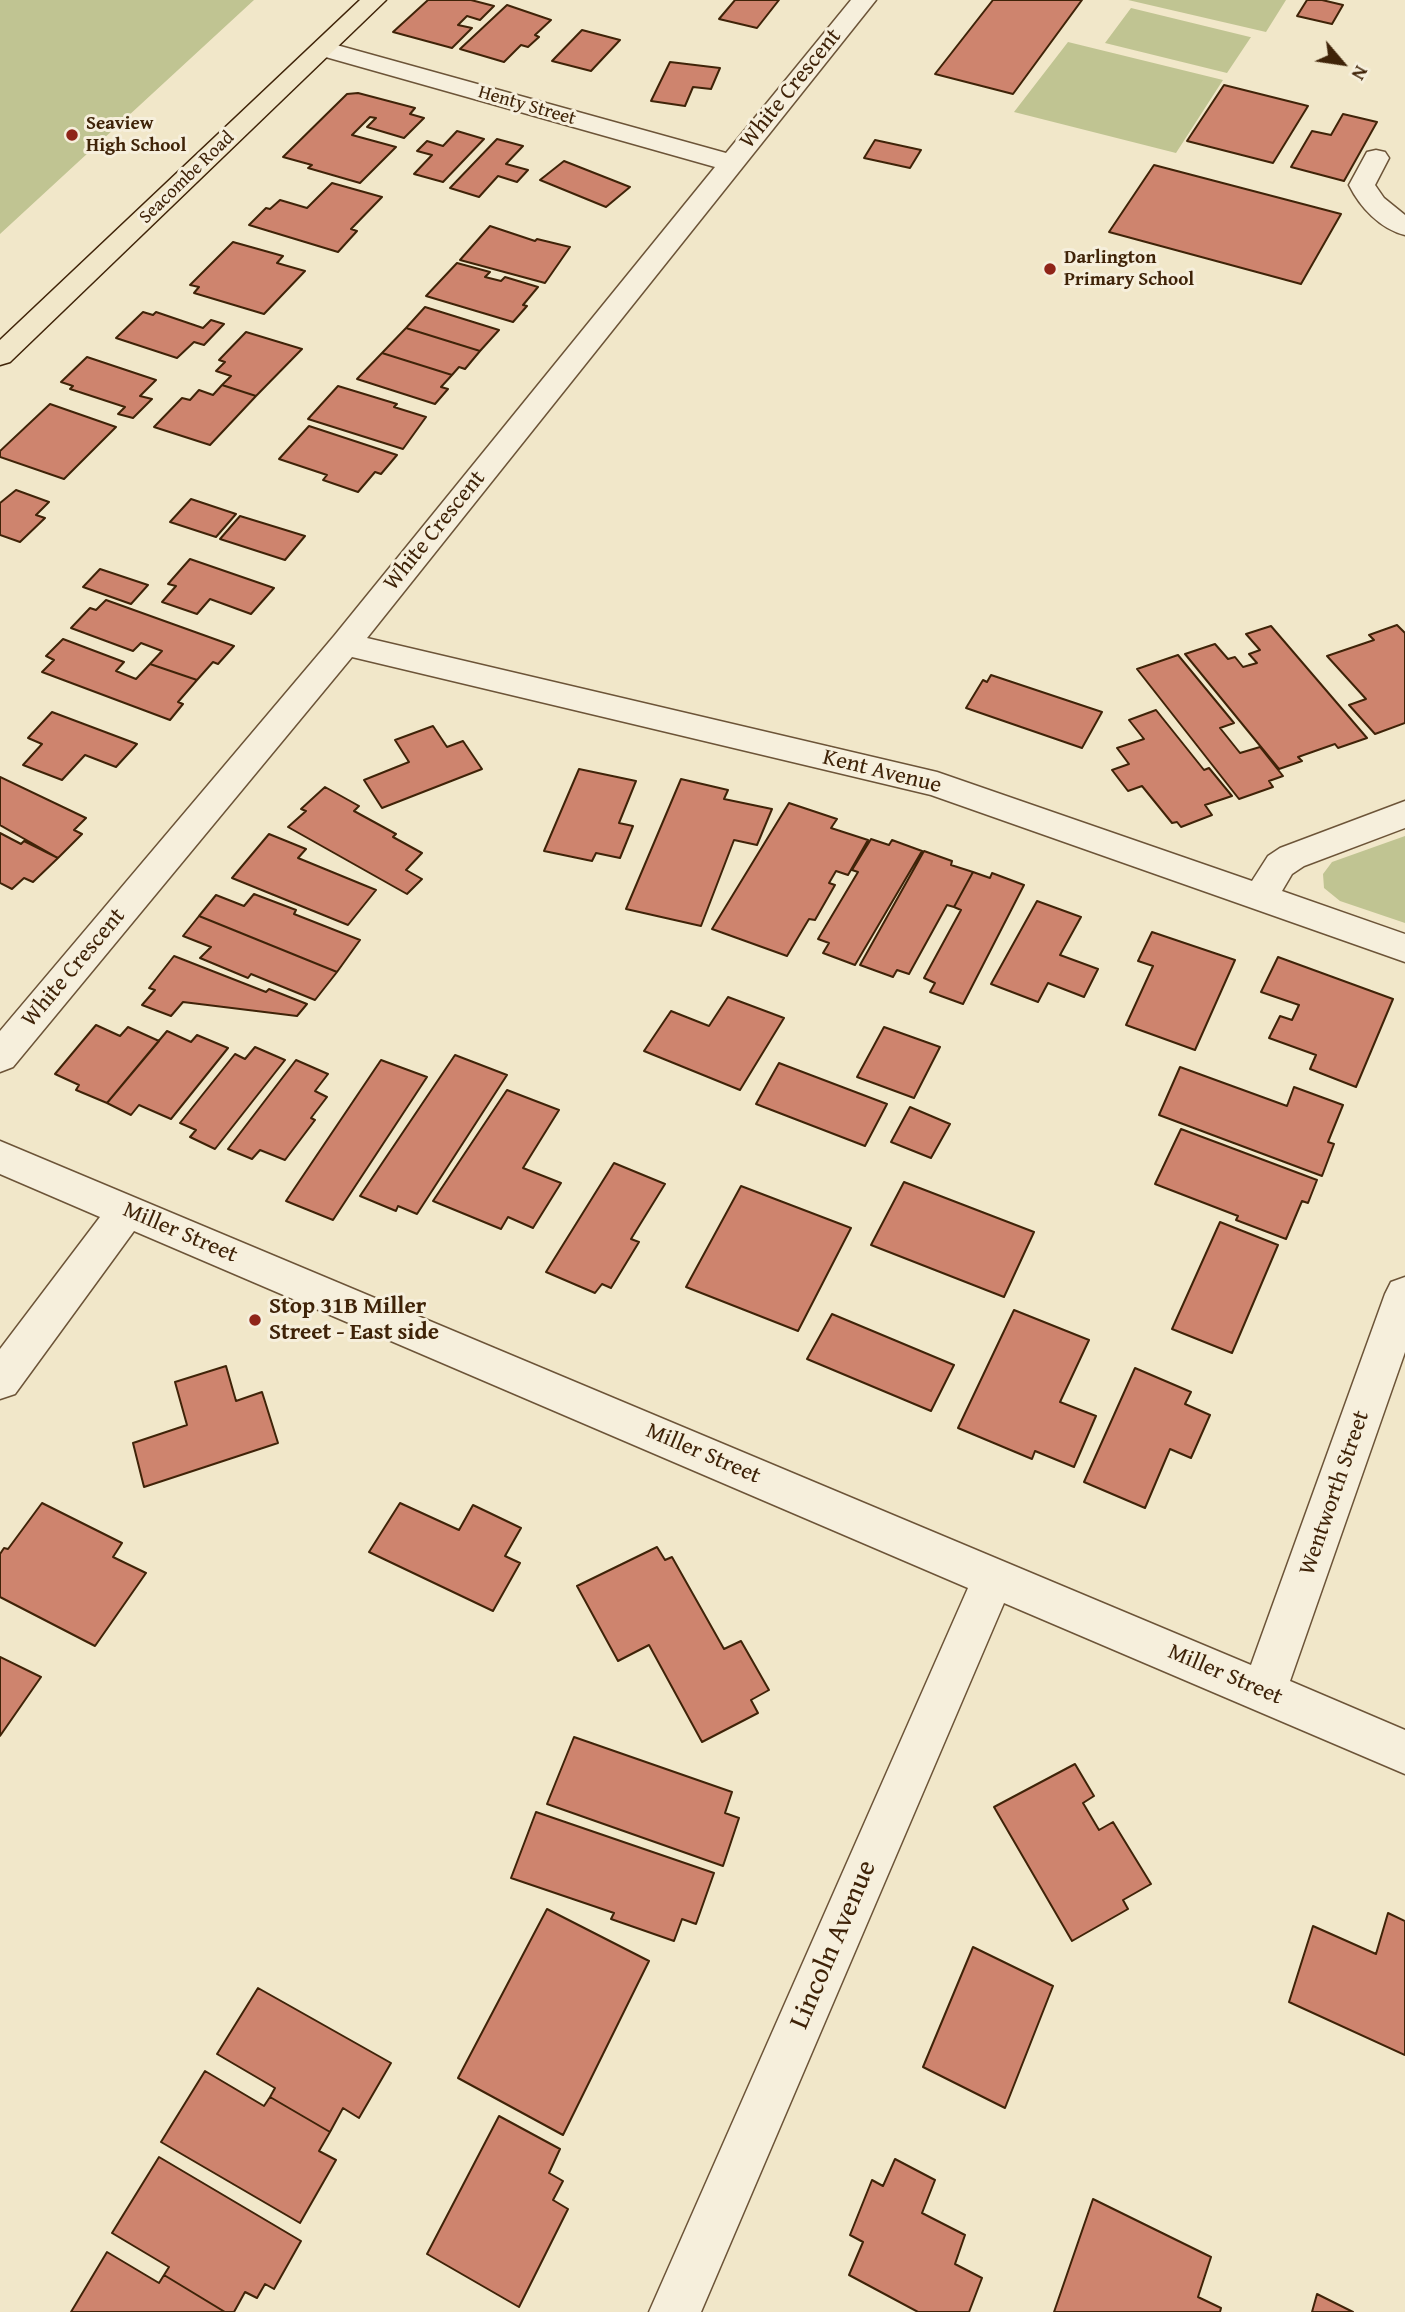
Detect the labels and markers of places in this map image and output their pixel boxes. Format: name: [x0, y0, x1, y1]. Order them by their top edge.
place label: Seaview High School: [86, 113, 186, 157]
marker: Seaview High School: [64, 127, 80, 143]
place label: Darlington Primary School: [1064, 247, 1194, 291]
marker: Darlington Primary School: [1042, 261, 1058, 277]
place label: Stop 31B Miller Street - East side: [269, 1293, 439, 1347]
marker: Stop 31B Miller Street - East side: [247, 1312, 263, 1328]

